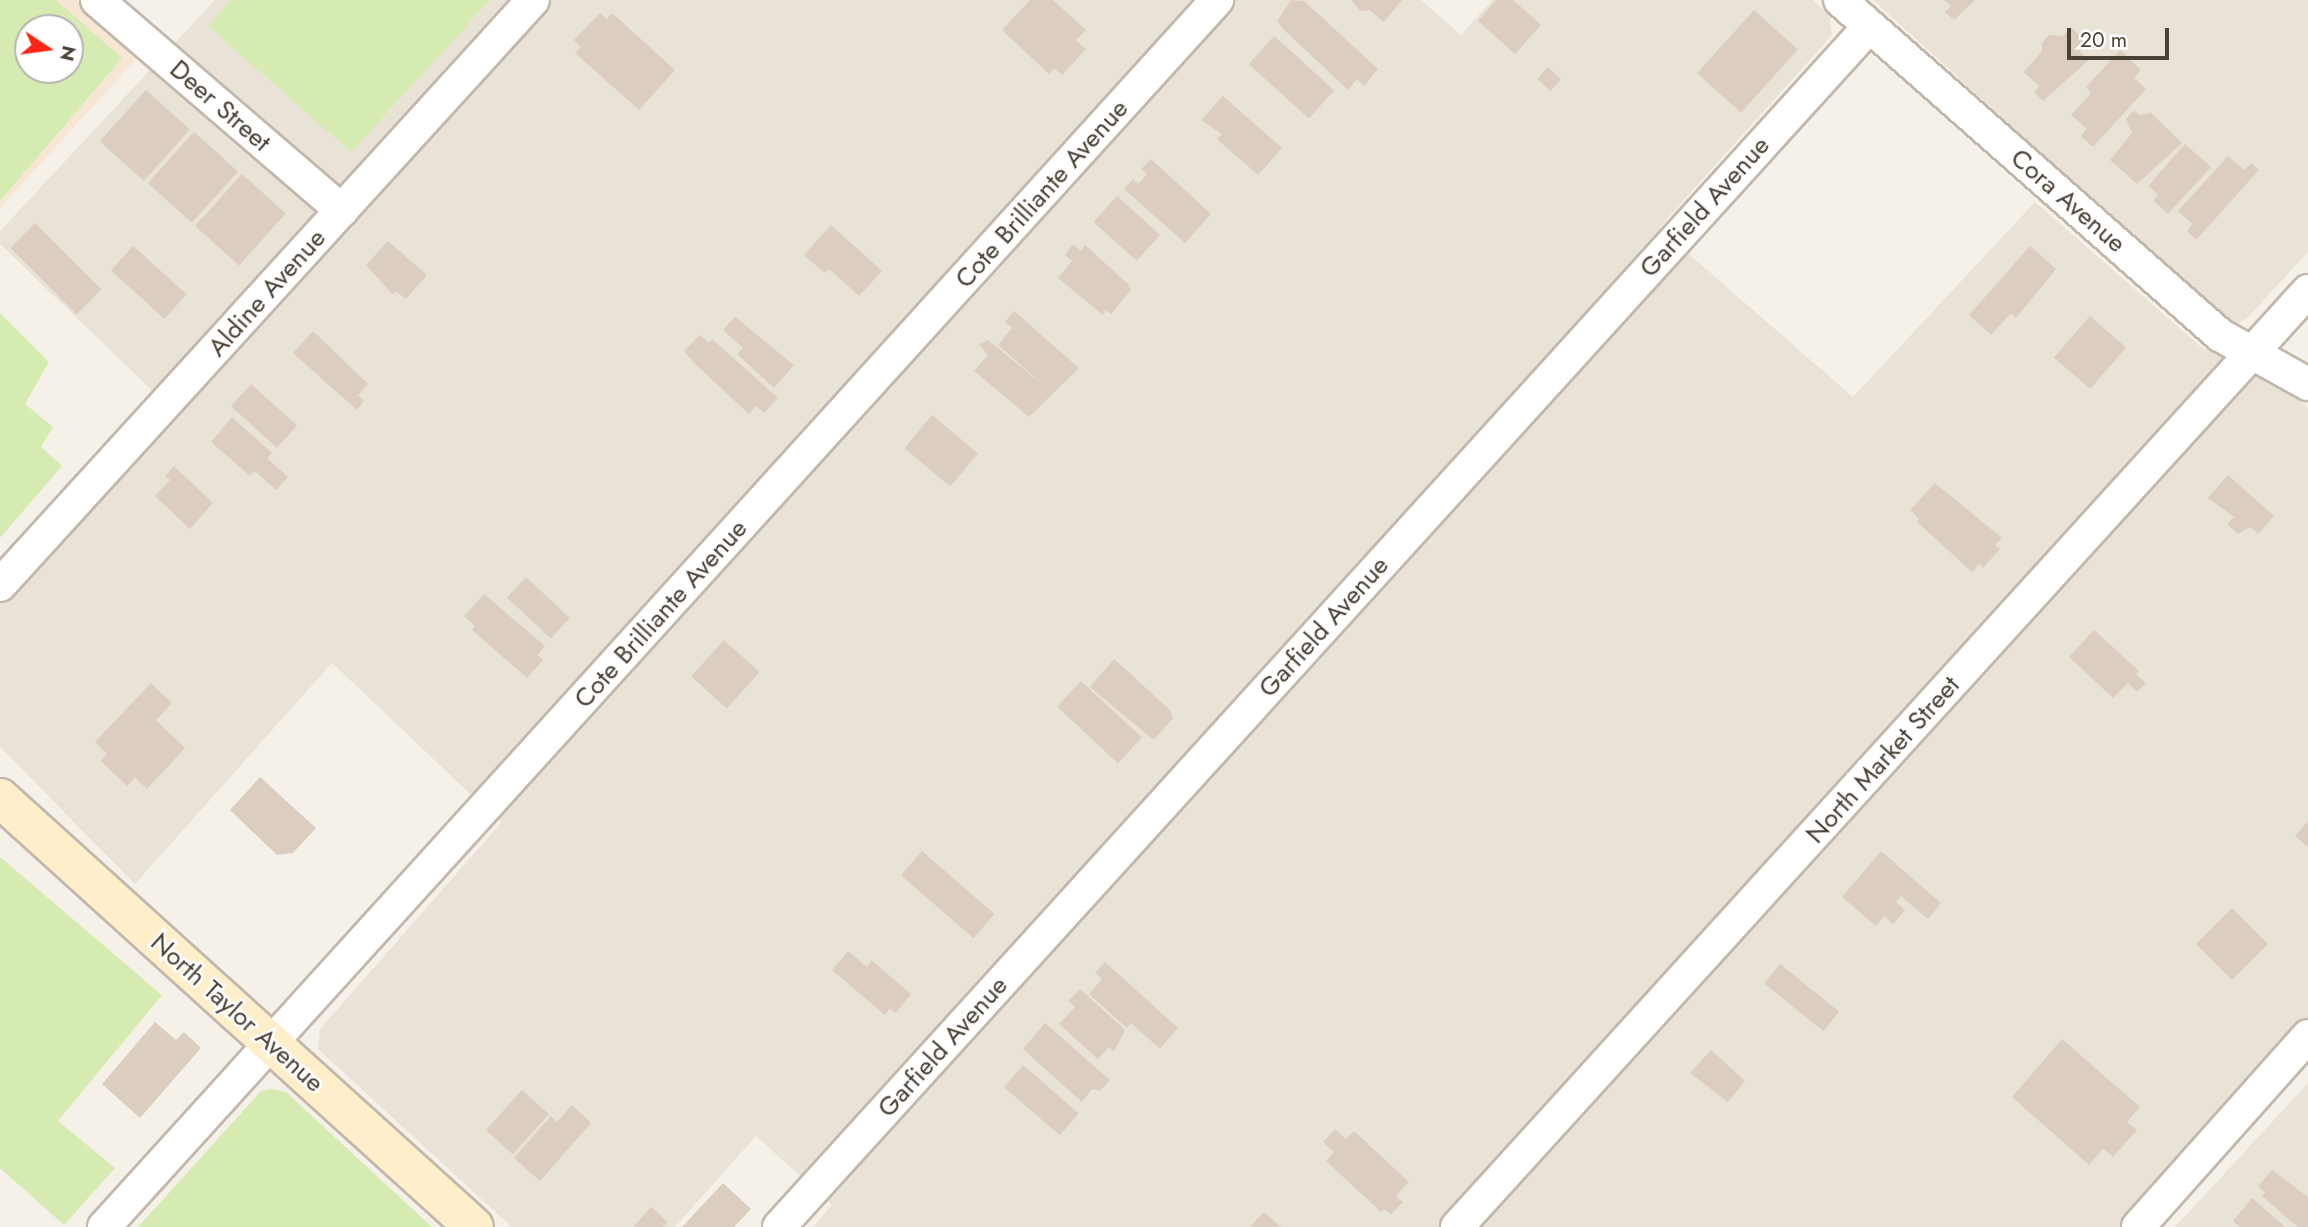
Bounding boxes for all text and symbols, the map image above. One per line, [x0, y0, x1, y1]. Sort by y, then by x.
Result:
north arrow [14, 14, 84, 84]
scale bar [2070, 14, 2172, 58]
text: 20 m [2080, 25, 2127, 55]
text: N [53, 43, 83, 64]
street label: Deer Street [163, 54, 277, 158]
street label: Cote Brilliante Avenue [949, 93, 1135, 295]
street label: Garfield Avenue [1634, 130, 1776, 284]
street label: Cora Avenue [2004, 143, 2132, 259]
street label: Aldine Avenue [202, 223, 332, 363]
street label: Cote Brilliante Avenue [568, 513, 754, 715]
street label: Garfield Avenue [1253, 550, 1395, 704]
street label: North Market Street [1800, 670, 1966, 850]
street label: North Taylor Avenue [144, 927, 330, 1099]
street label: Garfield Avenue [872, 970, 1014, 1124]

